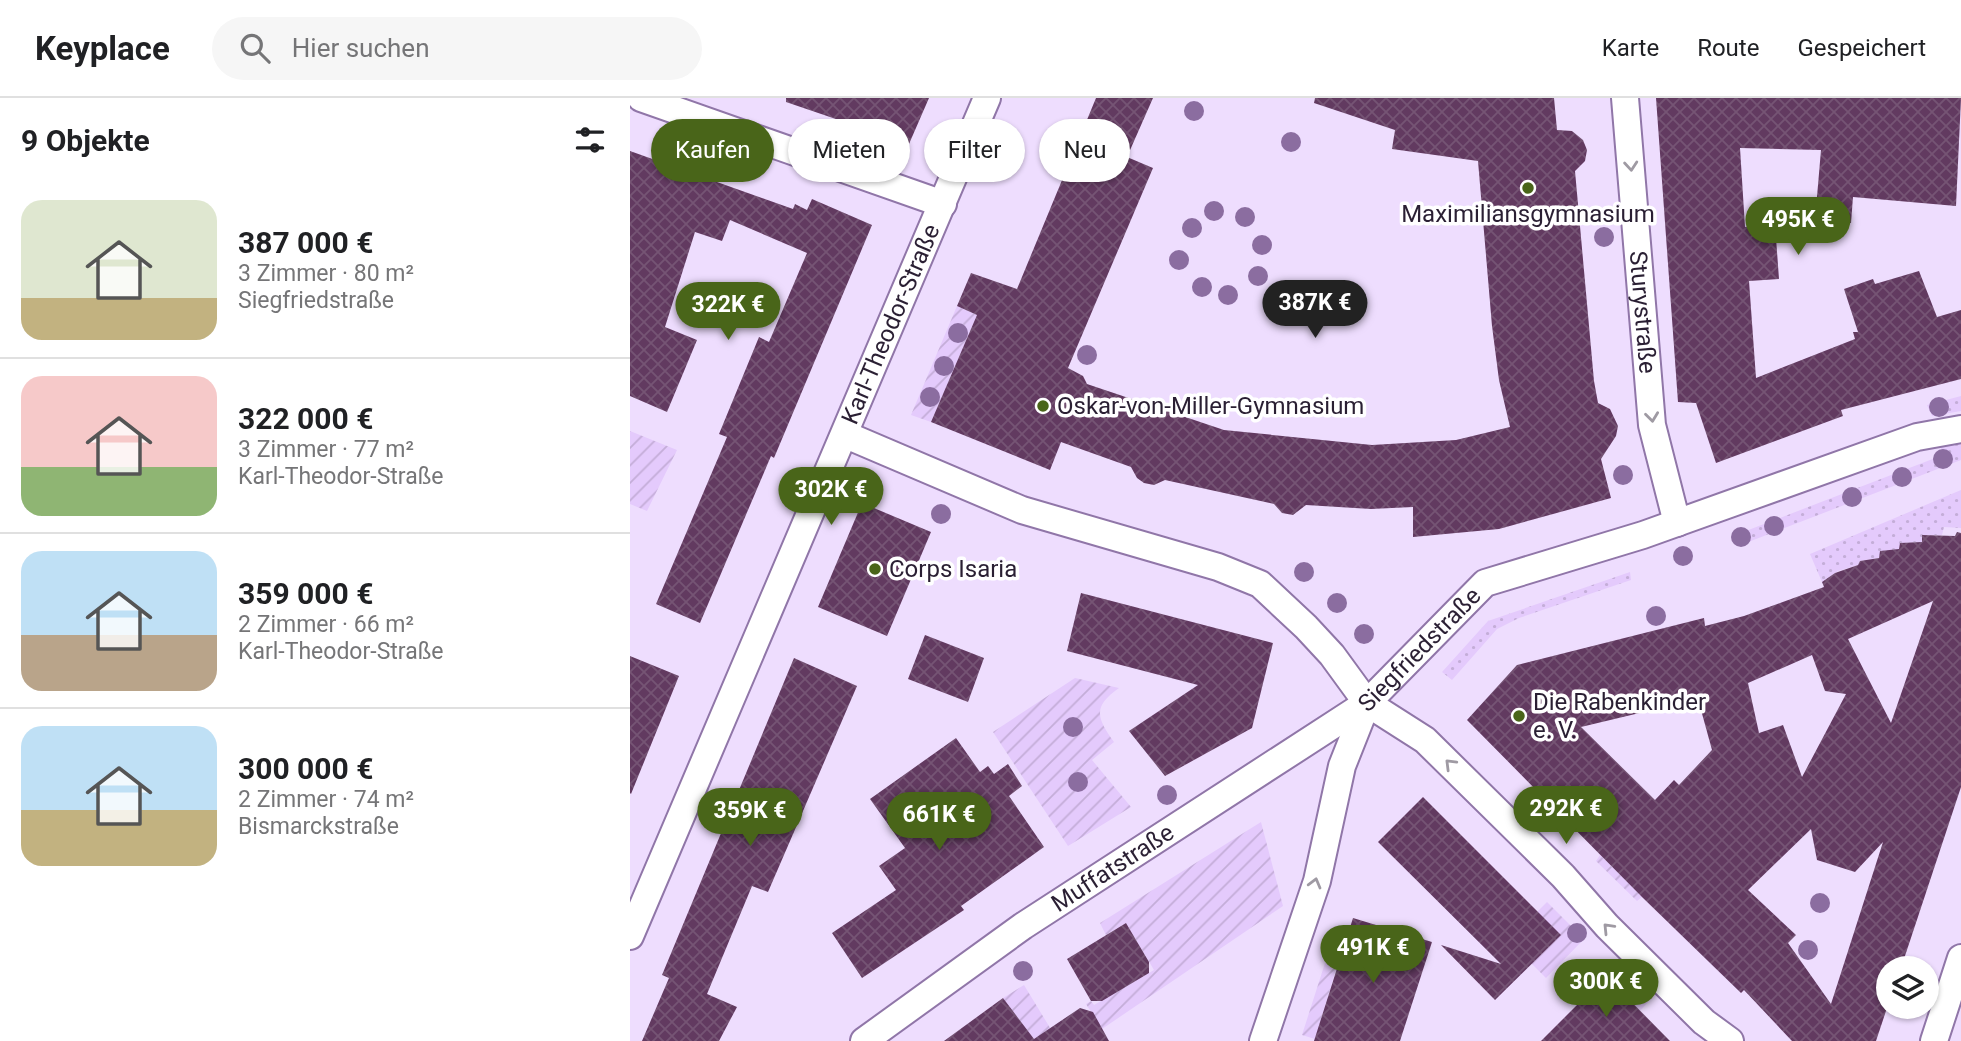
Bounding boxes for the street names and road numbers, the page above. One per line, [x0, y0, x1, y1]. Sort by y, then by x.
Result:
street label: Karl-Theodor-Straße [836, 220, 946, 428]
street label: Sturystraße [1624, 250, 1662, 375]
street label: Siegfriedstraße [1352, 582, 1487, 718]
street label: Muffatstraße [1046, 818, 1179, 918]

